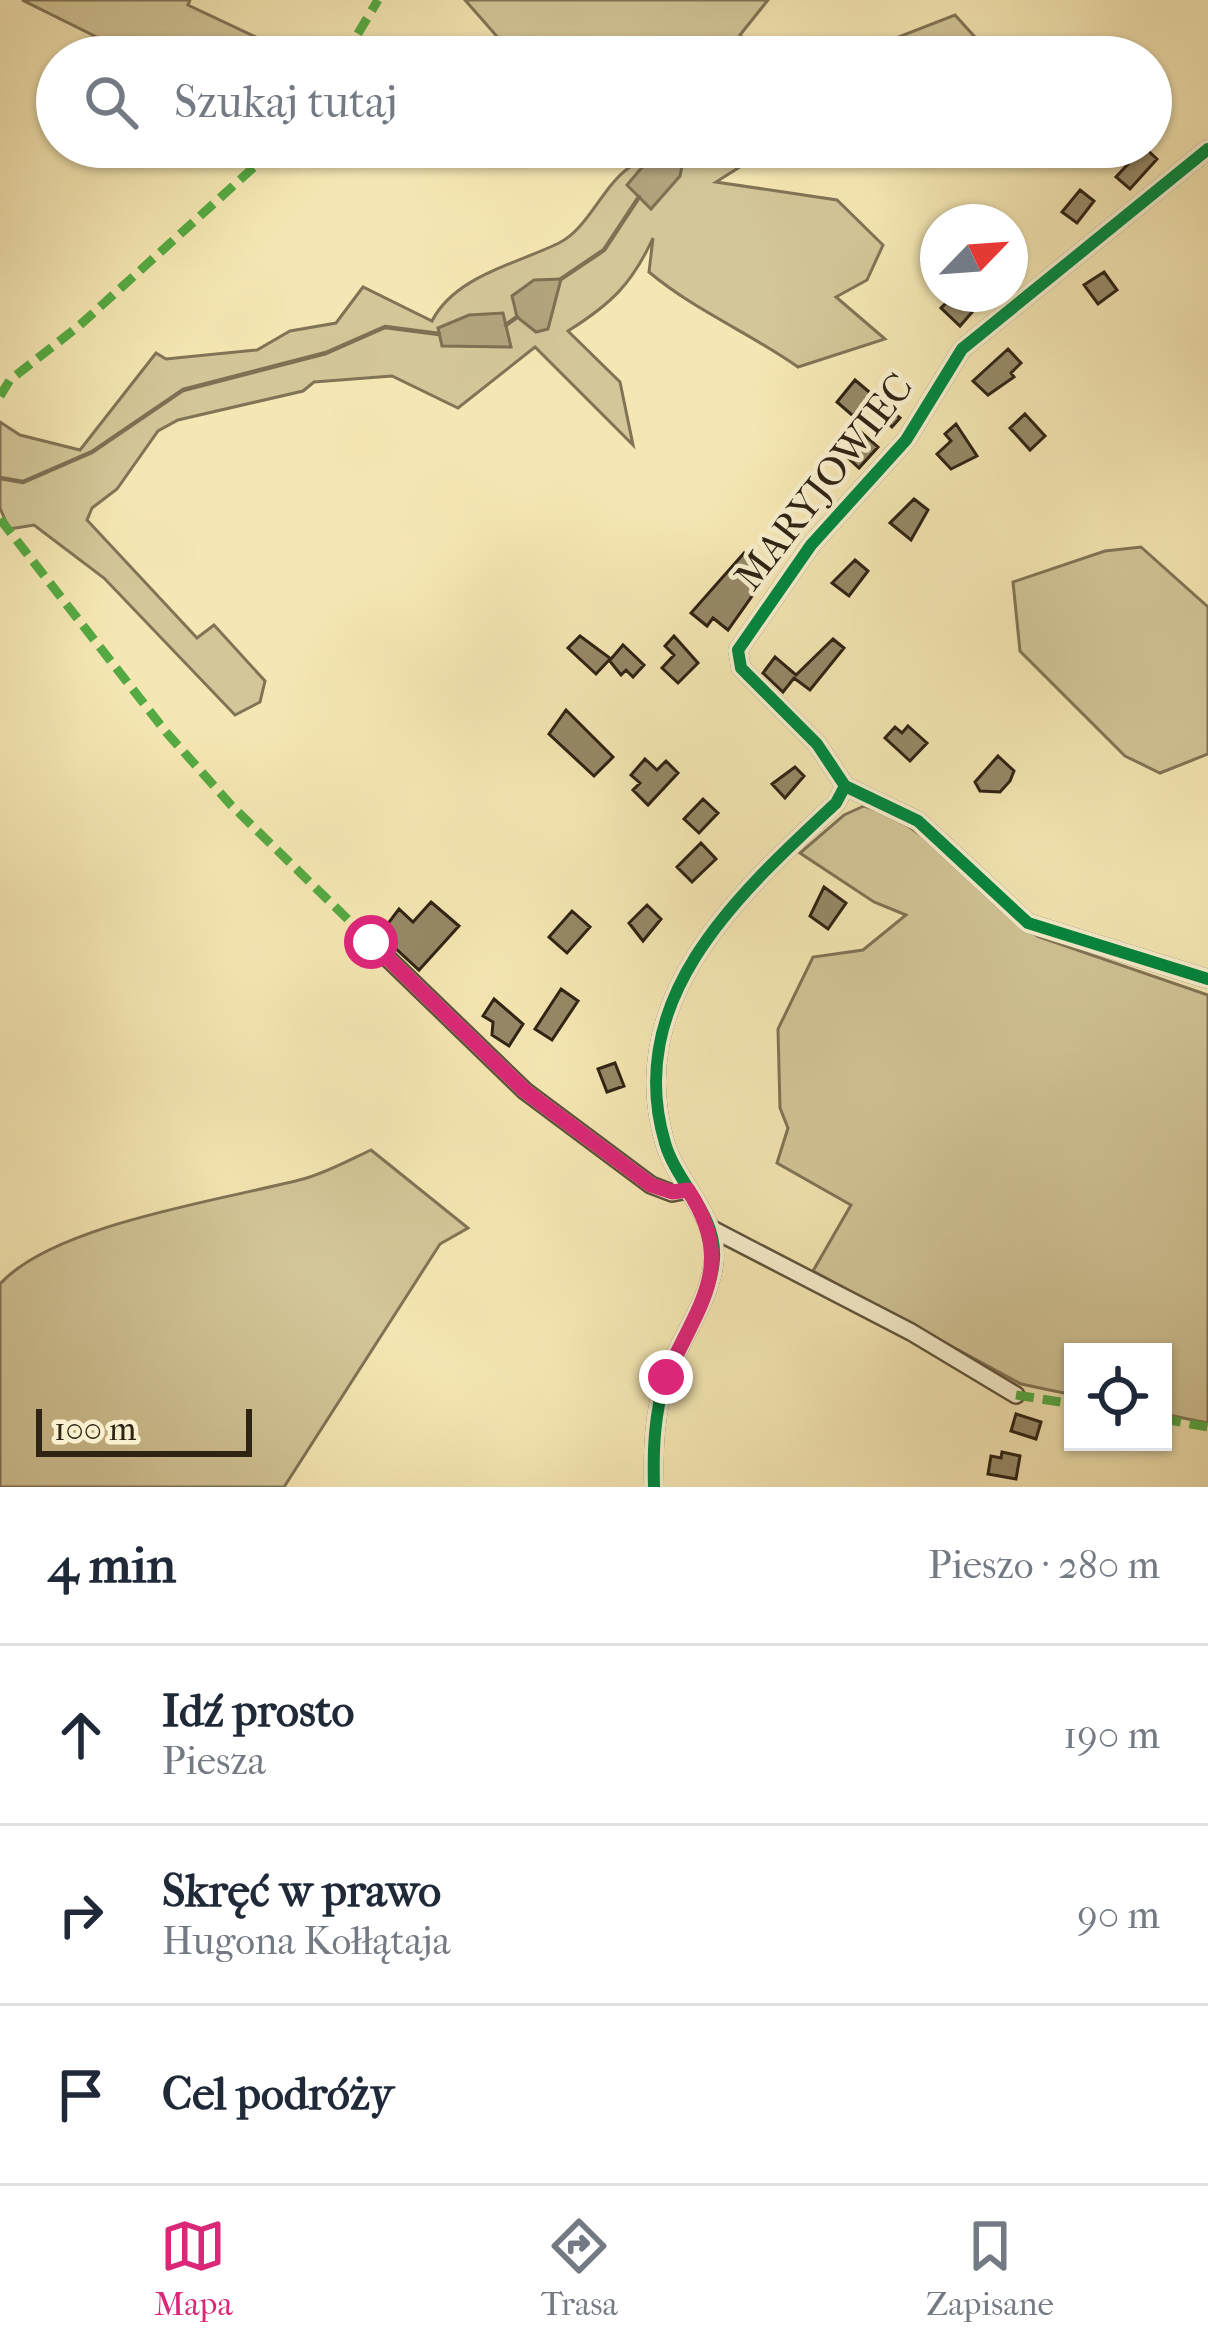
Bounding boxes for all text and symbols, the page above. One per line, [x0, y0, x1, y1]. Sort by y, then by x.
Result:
search box [36, 36, 1172, 168]
icon: search [78, 69, 144, 135]
text: Szukaj tutaj [174, 76, 397, 129]
north arrow [920, 204, 1028, 312]
street label: MARYJOWIEC [725, 364, 923, 599]
route start [344, 915, 398, 969]
map controls [1064, 1343, 1172, 1451]
button: locate [1064, 1343, 1172, 1451]
route end [639, 1350, 693, 1404]
scale bar [36, 1403, 252, 1456]
text: 100 m [54, 1410, 137, 1449]
text: 4 min [48, 1535, 176, 1595]
text: Pieszo · 280 m [928, 1542, 1160, 1588]
text: Idź prosto [162, 1685, 354, 1738]
icon: ahead [48, 1702, 114, 1768]
text: 190 m [1063, 1712, 1160, 1758]
text: Piesza [162, 1738, 266, 1784]
text: Skręć w prawo [162, 1865, 441, 1918]
icon: right [48, 1882, 114, 1948]
text: 90 m [1077, 1892, 1160, 1938]
text: Hugona Kołłątaja [162, 1918, 451, 1964]
icon: arrive [48, 2062, 114, 2128]
text: Cel podróży [162, 2068, 394, 2121]
tab: Mapa [154, 2213, 233, 2324]
tab: Trasa [541, 2213, 618, 2324]
tab: Zapisane [926, 2213, 1054, 2324]

